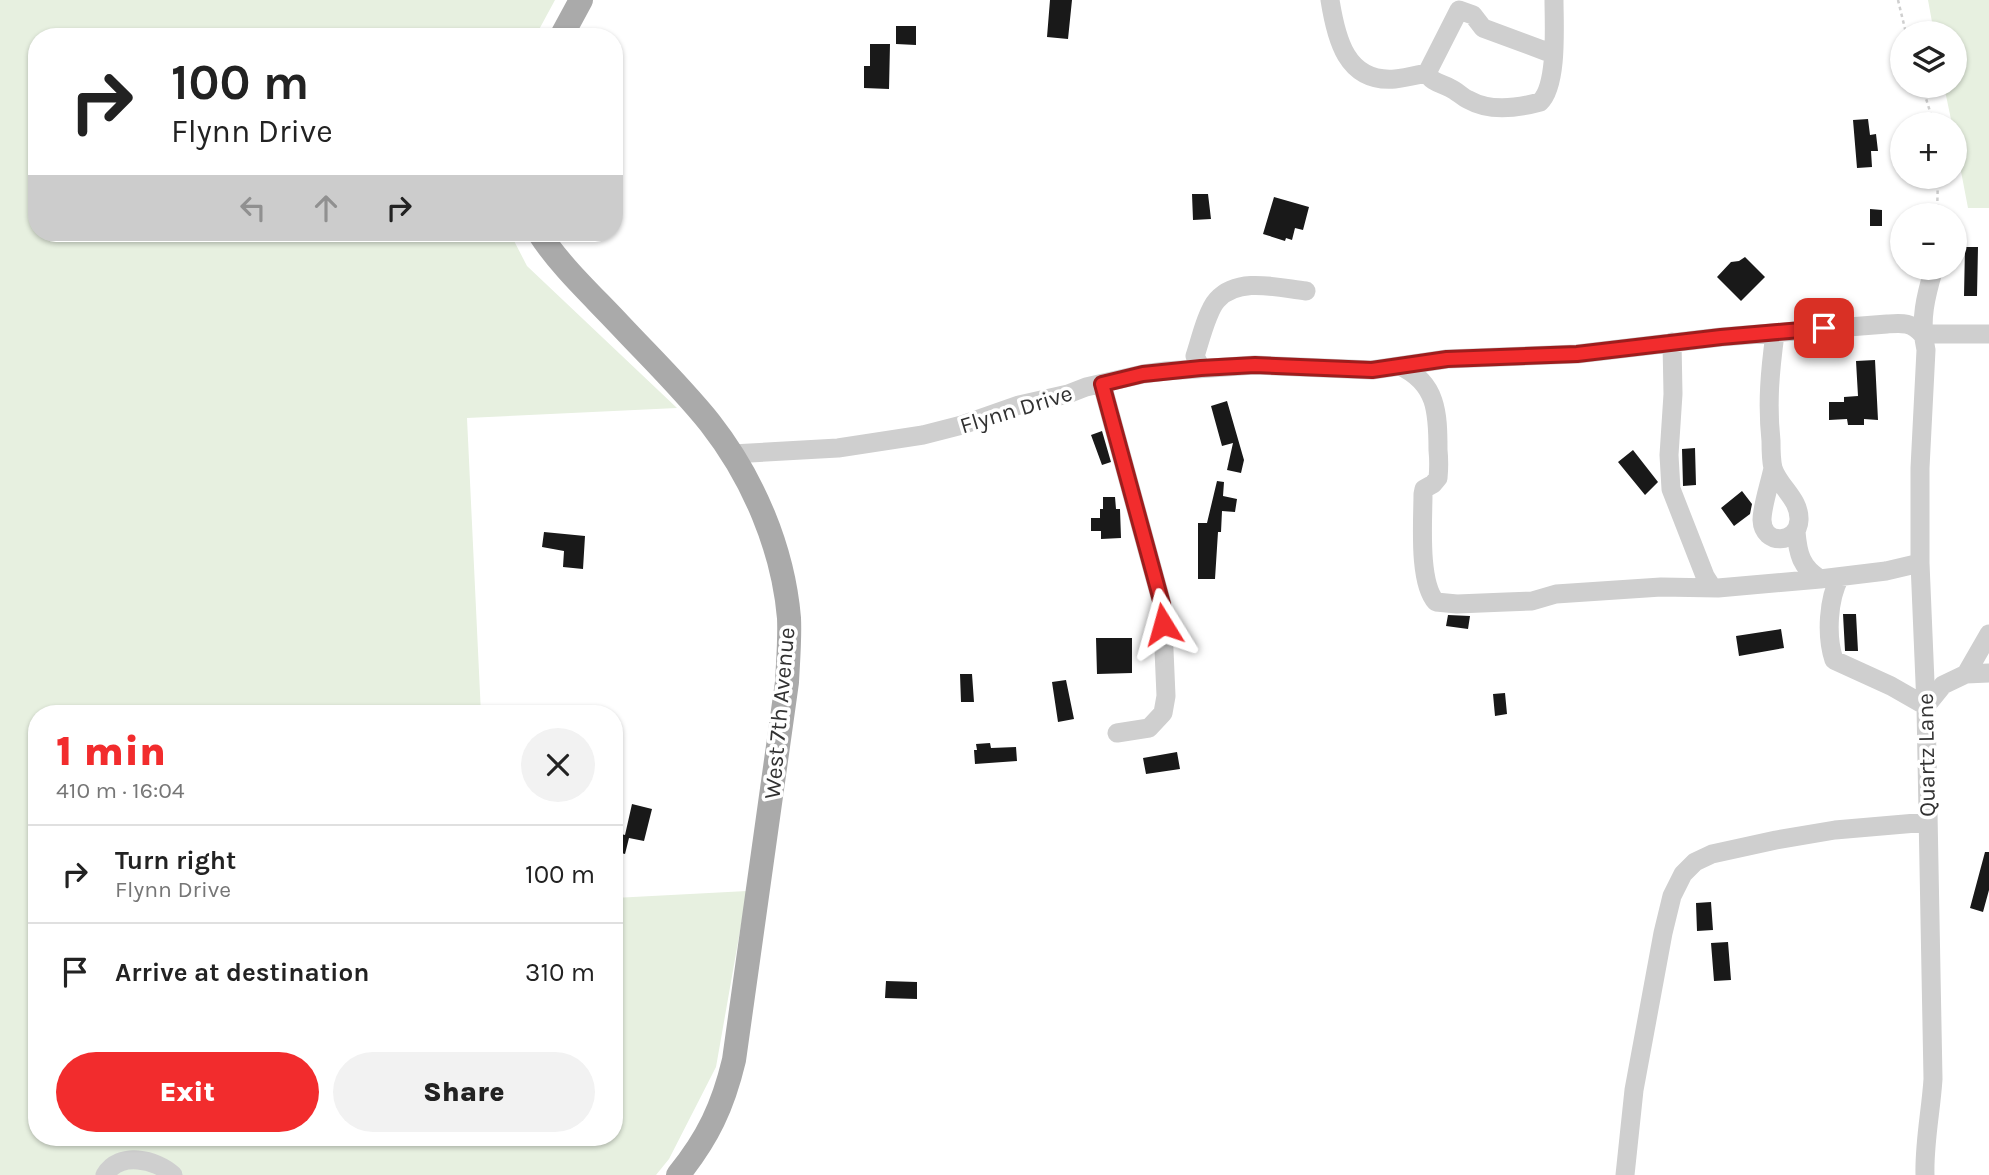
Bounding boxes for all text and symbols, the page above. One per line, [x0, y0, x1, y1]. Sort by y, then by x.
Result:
map controls [1890, 21, 1967, 280]
button: layers [1890, 21, 1967, 98]
text: 100 m [171, 54, 309, 111]
icon: right [56, 56, 147, 147]
button: + [1890, 112, 1967, 189]
text: Flynn Drive [171, 113, 333, 150]
icon: left [234, 189, 272, 227]
icon: ahead [307, 189, 345, 227]
icon: right [380, 189, 418, 227]
button: − [1890, 203, 1967, 280]
pin [1794, 298, 1854, 358]
icon: arrive [1805, 309, 1843, 347]
street label: Flynn Drive [957, 380, 1076, 439]
position arrow [1126, 587, 1200, 661]
street label: West 7th Avenue [759, 626, 800, 800]
street label: Quartz Lane [1912, 693, 1941, 817]
text: 1 min [56, 726, 166, 776]
button: close [521, 728, 595, 802]
text: 410 m · 16:04 [56, 777, 185, 804]
text: Turn right [115, 845, 236, 876]
icon: right [56, 855, 94, 893]
text: 100 m [525, 859, 595, 890]
text: Flynn Drive [115, 876, 231, 903]
icon: arrive [56, 953, 94, 991]
text: Arrive at destination [115, 957, 369, 988]
text: 310 m [525, 957, 595, 988]
button: Exit [56, 1052, 319, 1132]
button: Share [333, 1052, 595, 1132]

